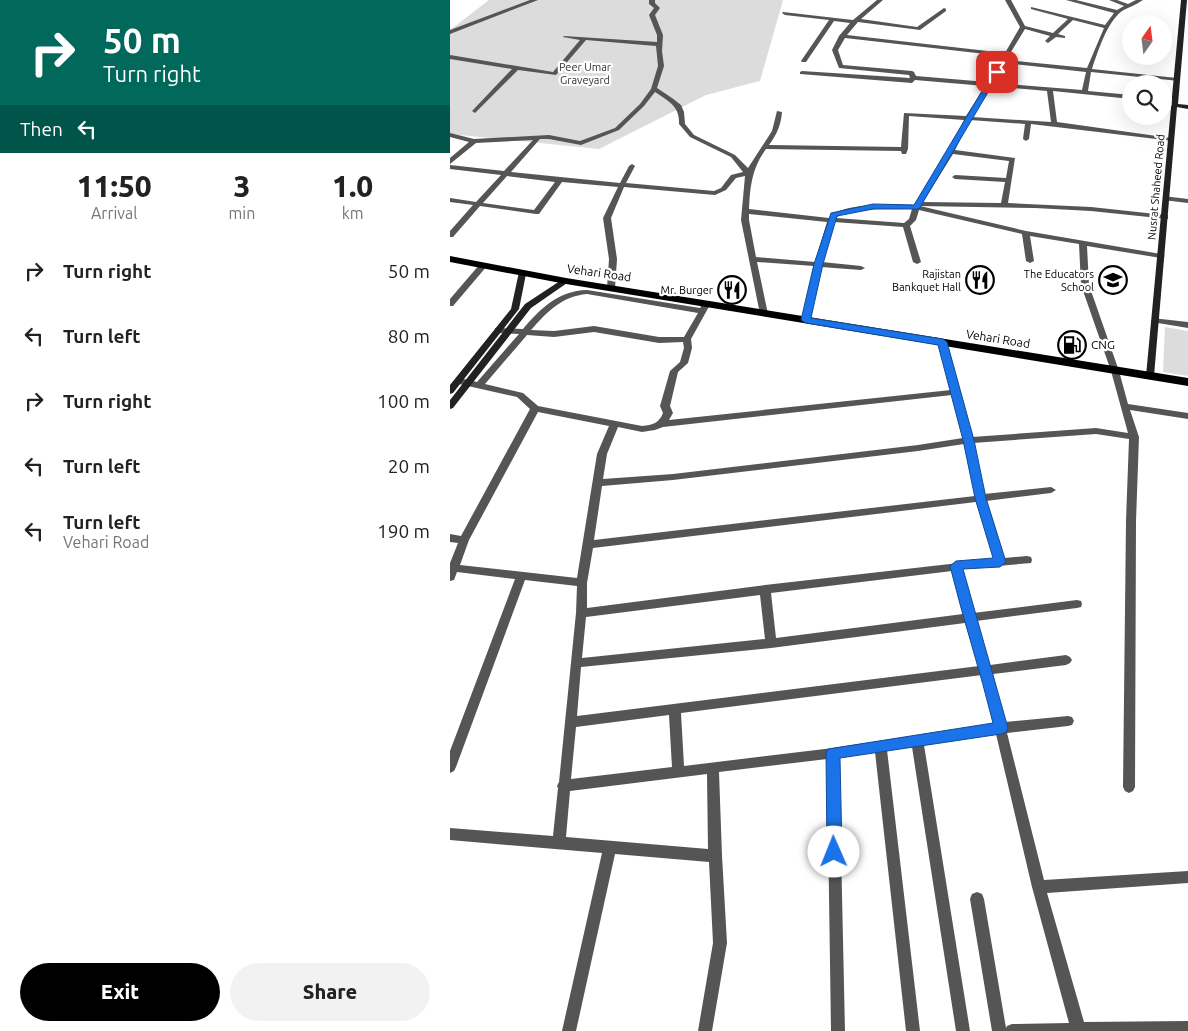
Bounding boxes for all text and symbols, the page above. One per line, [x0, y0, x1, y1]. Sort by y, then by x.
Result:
north arrow [1122, 15, 1172, 65]
map controls [1122, 15, 1172, 125]
icon: right [20, 20, 85, 85]
text: 50 m [103, 20, 181, 60]
pin [976, 51, 1018, 93]
icon: arrive [983, 58, 1011, 86]
text: Turn right [103, 61, 201, 86]
park label: Peer Umar Graveyard [559, 61, 612, 86]
button: search [1122, 75, 1172, 125]
icon: left [73, 115, 101, 143]
text: Then [20, 118, 63, 140]
street label: Nusrat Shaheed Road [1145, 134, 1167, 240]
text: 11:50 [77, 169, 152, 203]
text: 3 [233, 169, 250, 203]
text: 1.0 [332, 169, 373, 203]
text: Arrival [91, 204, 138, 222]
text: min [228, 204, 255, 222]
text: km [342, 204, 364, 222]
icon: right [20, 257, 48, 285]
text: Turn right [63, 260, 151, 282]
text: 50 m [388, 260, 430, 282]
street label: Vehari Road [566, 262, 632, 283]
restaurant icon: Rajistan Bankquet Hall [965, 265, 995, 295]
school or university icon: The Educators School [1098, 265, 1128, 295]
place label: Rajistan Bankquet Hall [892, 268, 961, 293]
place label: The Educators School [1024, 268, 1094, 293]
restaurant icon: Mr. Burger [717, 275, 747, 305]
place label: Mr. Burger [661, 284, 714, 296]
icon: left [20, 322, 48, 350]
text: Turn left [63, 325, 141, 347]
text: 80 m [388, 325, 430, 347]
street label: Vehari Road [965, 327, 1031, 350]
fuel station icon: CNG [1057, 330, 1087, 360]
place label: CNG [1091, 338, 1115, 351]
icon: right [20, 387, 48, 415]
text: Turn right [63, 390, 151, 412]
text: 100 m [377, 390, 430, 412]
icon: left [20, 452, 48, 480]
text: Turn left [63, 455, 141, 477]
text: 20 m [388, 455, 430, 477]
text: Turn left [63, 511, 141, 533]
icon: left [20, 517, 48, 545]
text: 190 m [377, 520, 430, 542]
text: Vehari Road [63, 533, 149, 551]
position arrow [807, 825, 859, 877]
button: Exit [20, 963, 220, 1021]
button: Share [230, 963, 430, 1021]

